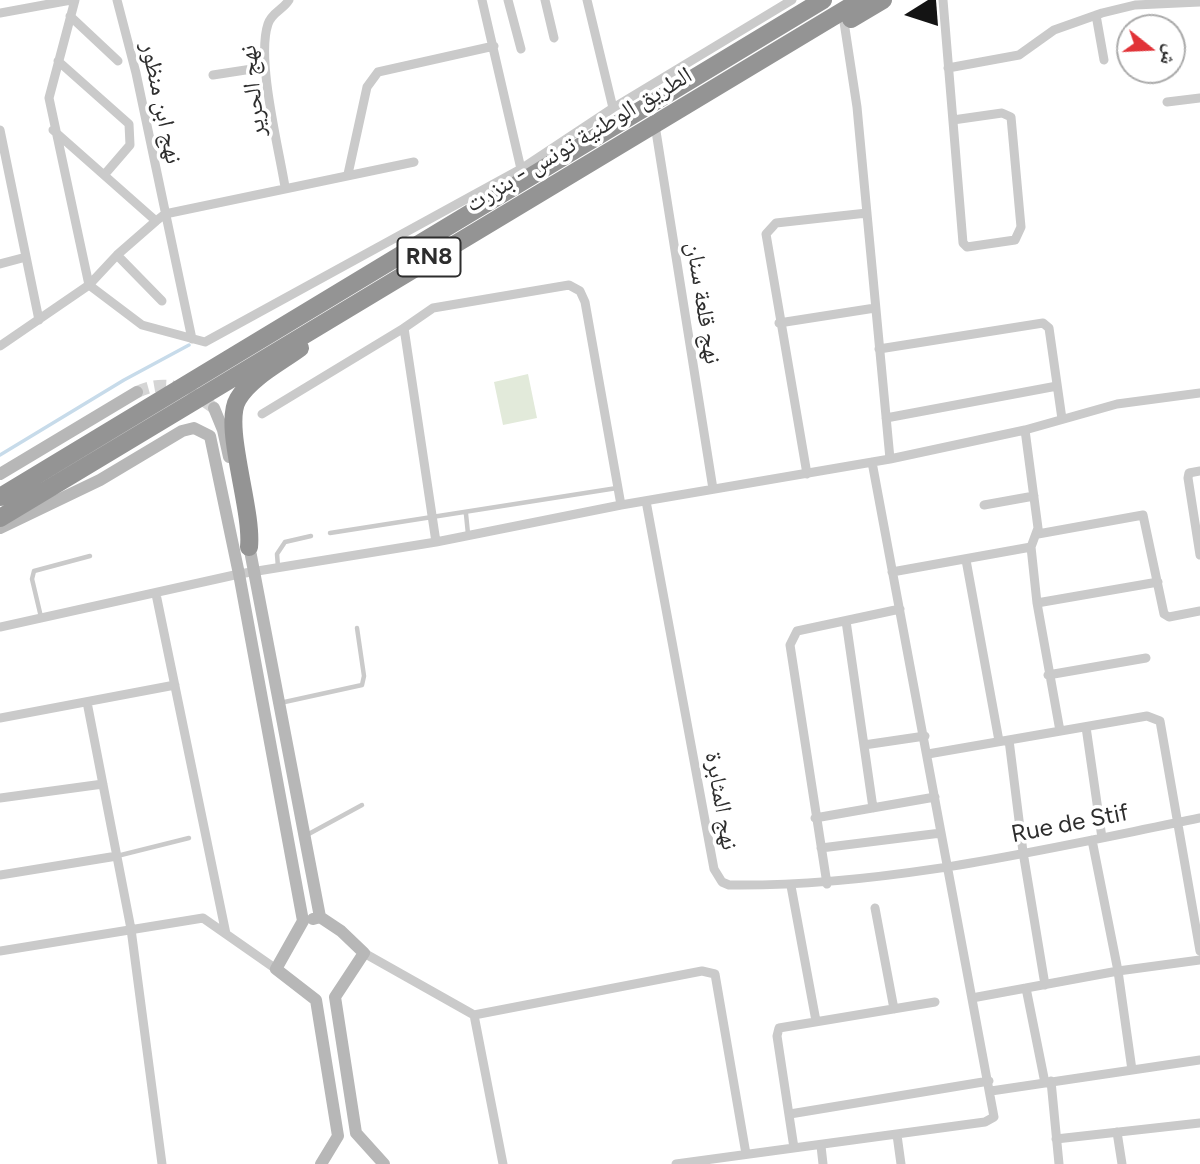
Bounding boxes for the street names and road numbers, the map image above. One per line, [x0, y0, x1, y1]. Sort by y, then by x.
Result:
street label: نهج ابن منظور [134, 40, 188, 166]
street label: نهج الحرير [234, 44, 272, 138]
street label: الطريق الوطنية تونس - بنزرت [461, 61, 697, 219]
road number: RN8 [398, 238, 460, 276]
street label: نهج قلعة سنان [679, 240, 727, 366]
street label: نهج المثابرة [698, 750, 744, 852]
street label: Rue de Stif [1009, 799, 1131, 849]

